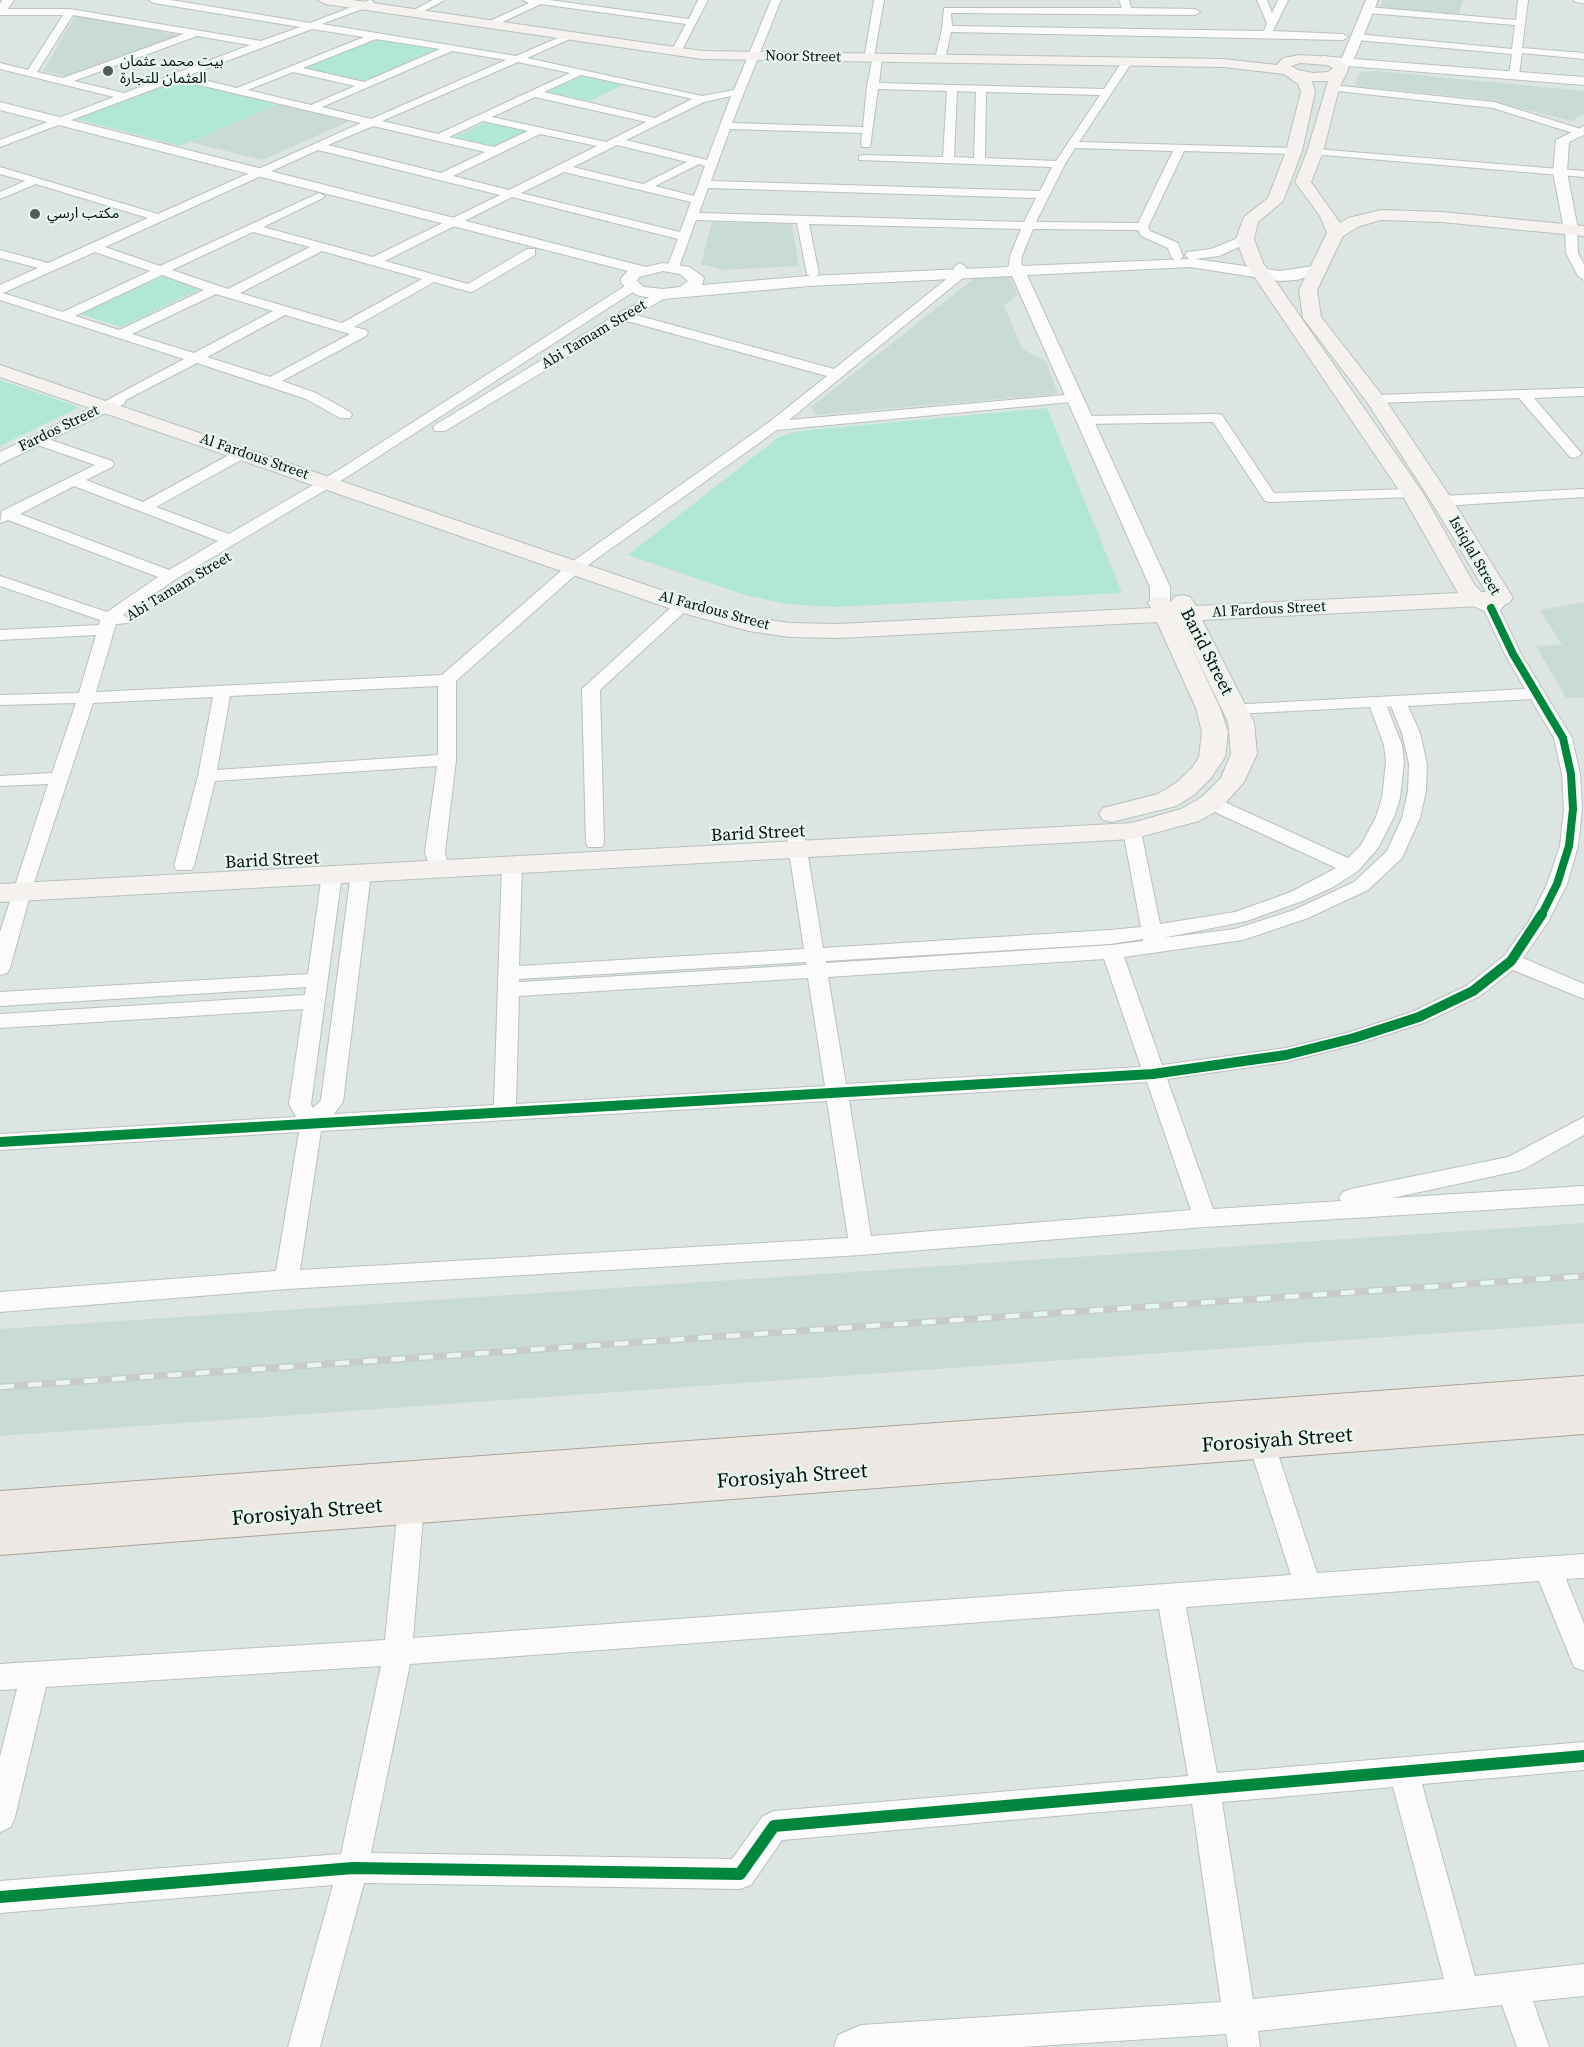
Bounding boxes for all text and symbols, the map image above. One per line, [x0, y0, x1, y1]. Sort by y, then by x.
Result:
street label: Noor Street [765, 47, 841, 67]
place label: بيت محمد عثمان العثمان للتجارة [120, 53, 224, 88]
marker: بيت محمد عثمان العثمان للتجارة [101, 64, 115, 78]
place label: مكتب ارسي [47, 205, 119, 223]
marker: مكتب ارسي [28, 207, 42, 221]
street label: Abi Tamam Street [538, 297, 650, 373]
street label: Fardos Street [16, 402, 102, 456]
street label: Al Fardous Street [197, 430, 311, 484]
street label: Istiqlal Street [1444, 513, 1504, 599]
street label: Abi Tamam Street [123, 549, 235, 625]
street label: Al Fardous Street [657, 588, 771, 634]
street label: Al Fardous Street [1212, 598, 1326, 622]
street label: Barid Street [1175, 605, 1237, 699]
street label: Barid Street [710, 821, 806, 847]
street label: Barid Street [224, 848, 320, 874]
street label: Forosiyah Street [1201, 1423, 1353, 1459]
street label: Forosiyah Street [716, 1459, 868, 1495]
street label: Forosiyah Street [231, 1494, 383, 1532]

